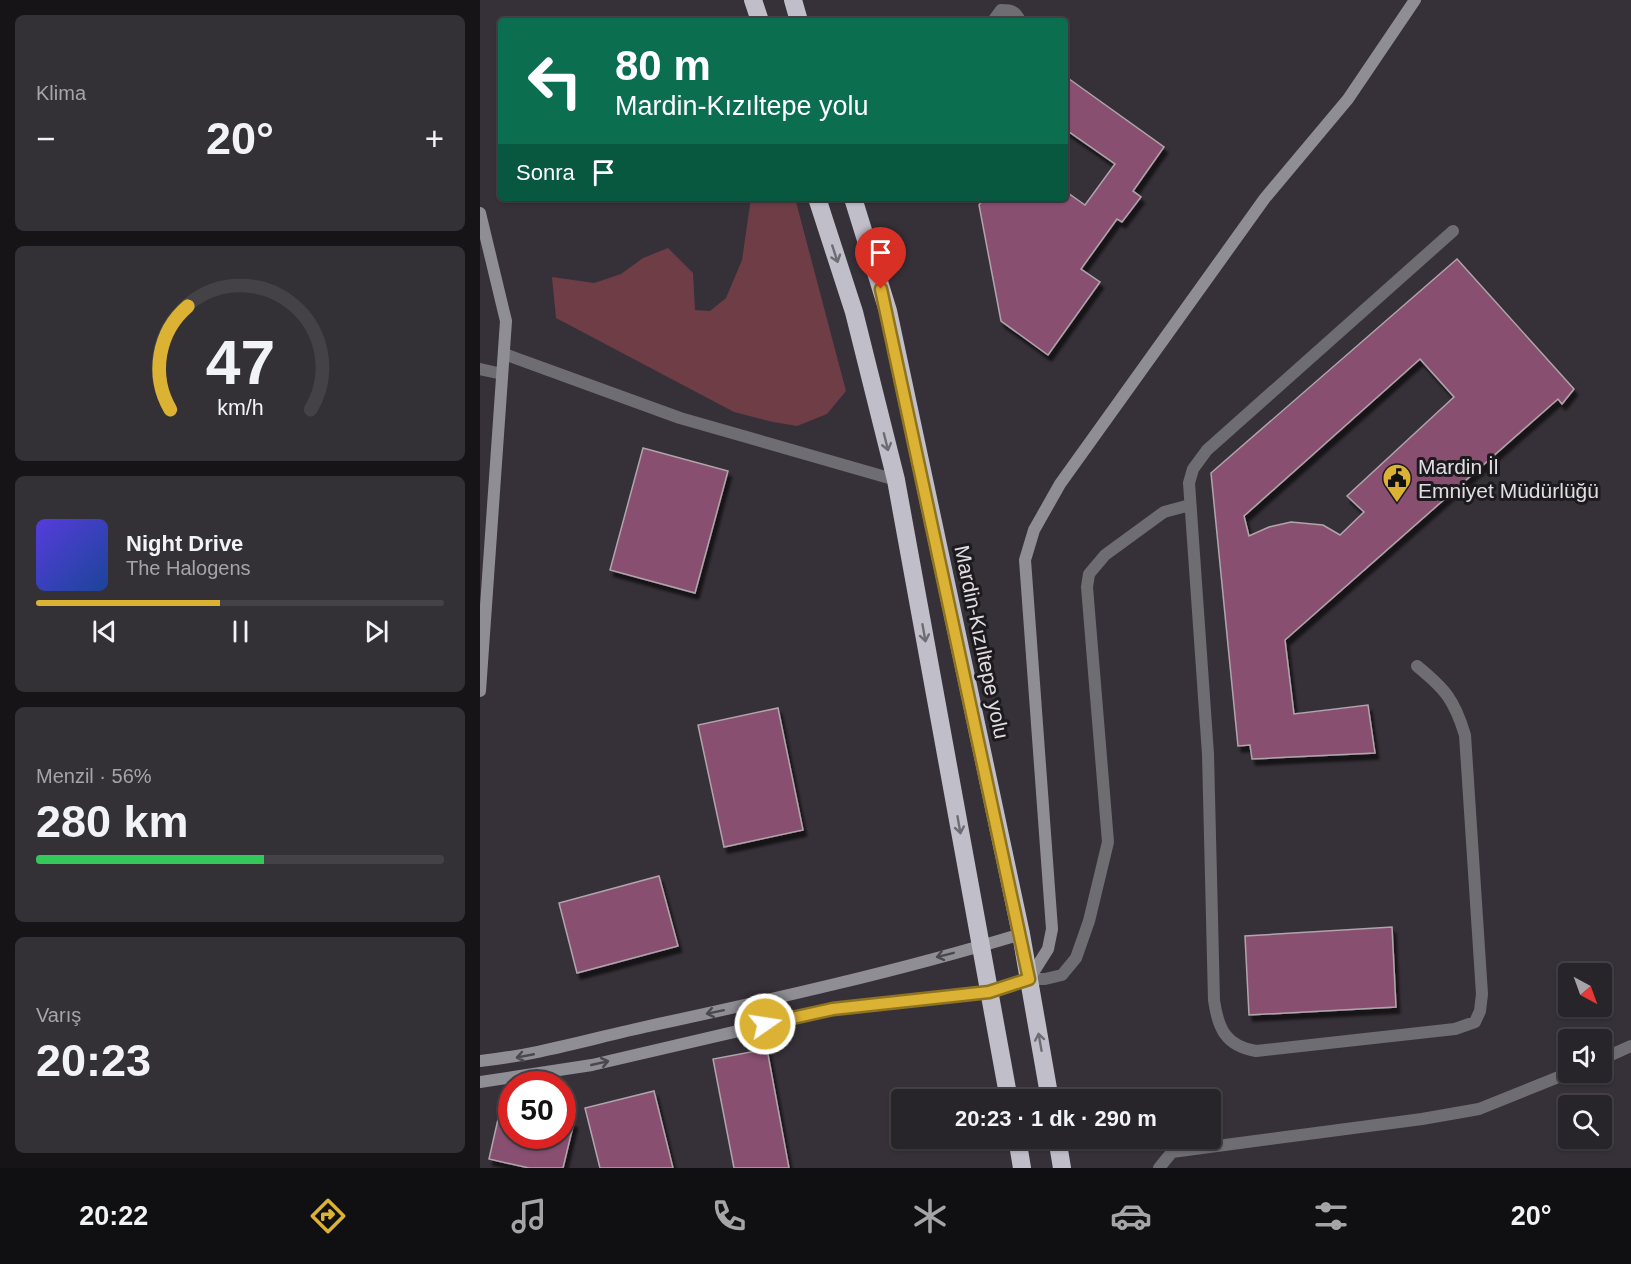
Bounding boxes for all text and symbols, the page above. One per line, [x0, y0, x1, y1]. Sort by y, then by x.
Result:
icon: left [516, 42, 594, 120]
text: 80 m [615, 42, 711, 89]
text: Klima [36, 82, 86, 104]
text: Mardin-Kızıltepe yolu [615, 91, 869, 121]
text: 20° [206, 113, 274, 164]
text: − [36, 120, 55, 157]
text: + [425, 120, 444, 157]
icon: arrive [587, 156, 620, 189]
text: Sonra [516, 160, 575, 185]
pin [855, 227, 906, 289]
icon: arrive [864, 236, 897, 269]
one-way arrow [830, 244, 841, 263]
text: 47 [205, 329, 275, 398]
text: km/h [217, 397, 263, 421]
one-way arrow [881, 432, 893, 451]
place label: Mardin İl Emniyet Müdürlüğü [1418, 455, 1599, 502]
public building icon: Mardin İl Emniyet Müdürlüğü [1381, 462, 1413, 504]
text: Night Drive [126, 531, 243, 556]
street label: Mardin-Kızıltepe yolu [950, 543, 1014, 741]
text: The Halogens [126, 557, 251, 579]
icon: previous [88, 615, 121, 648]
icon: pause [224, 615, 257, 648]
icon: next [360, 615, 393, 648]
one-way arrow [919, 623, 930, 642]
text: Menzil · 56% [36, 765, 152, 787]
text: 280 km [36, 796, 189, 847]
one-way arrow [954, 814, 965, 834]
one-way arrow [935, 950, 954, 962]
north arrow [1558, 963, 1612, 1017]
map controls [1558, 963, 1612, 1149]
position arrow [733, 992, 797, 1056]
text: Varış [36, 1004, 81, 1026]
one-way arrow [705, 1007, 725, 1018]
button: sound [1558, 1029, 1612, 1083]
one-way arrow [1034, 1032, 1045, 1052]
text: 20:23 [36, 1035, 151, 1086]
one-way arrow [515, 1051, 535, 1062]
one-way arrow [590, 1056, 609, 1068]
speed limit sign: 50 [498, 1071, 576, 1149]
button: search [1558, 1095, 1612, 1149]
text: 20:23 · 1 dk · 290 m [955, 1106, 1157, 1131]
icon: directions [307, 1195, 349, 1237]
icon: music [508, 1195, 550, 1237]
icon: phone [708, 1195, 750, 1237]
icon: climate [909, 1195, 951, 1237]
icon: car [1110, 1195, 1152, 1237]
icon: filters [1310, 1195, 1352, 1237]
text: 20:22 [79, 1201, 148, 1231]
text: 20° [1511, 1201, 1552, 1231]

